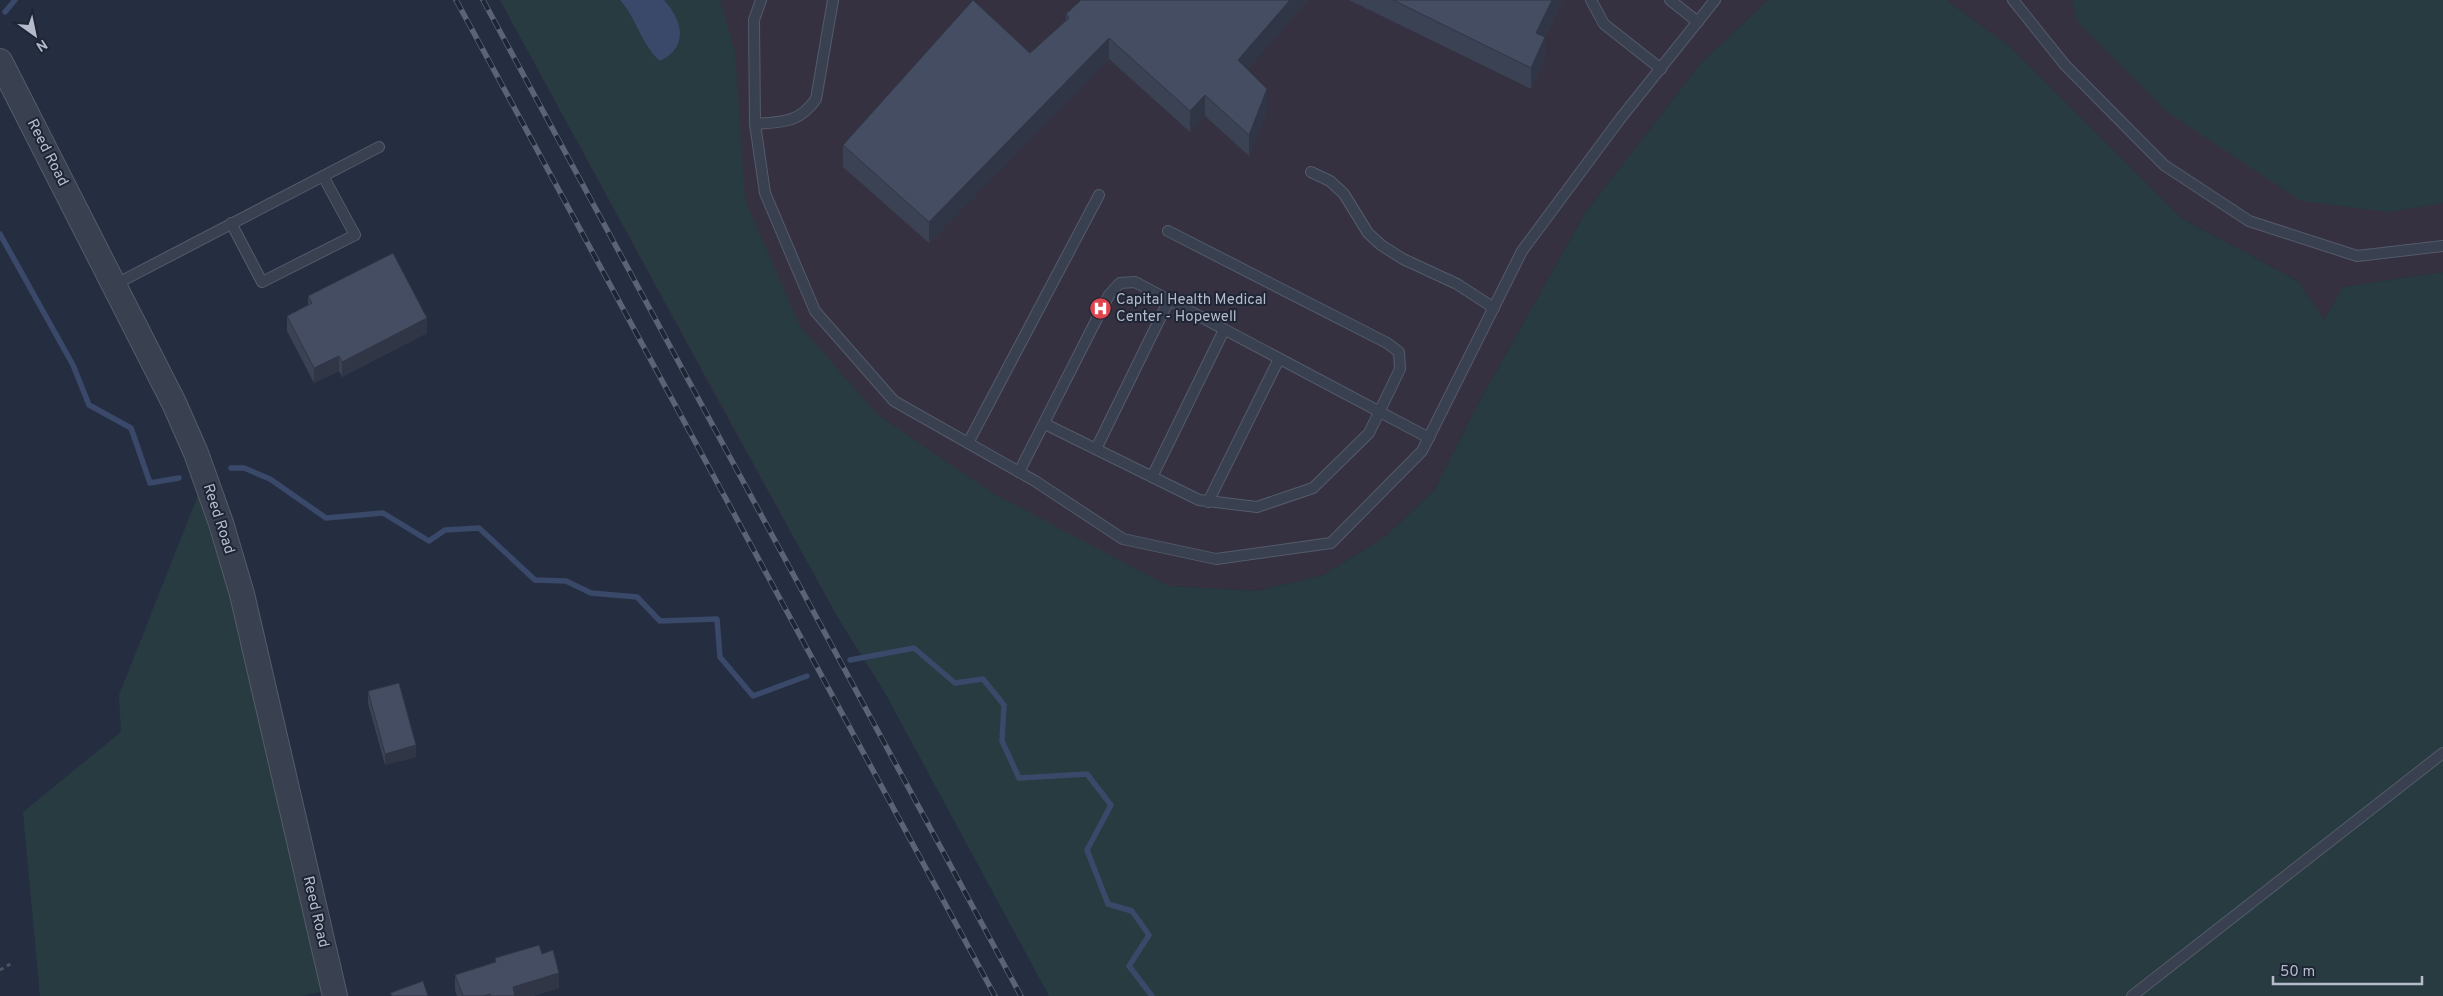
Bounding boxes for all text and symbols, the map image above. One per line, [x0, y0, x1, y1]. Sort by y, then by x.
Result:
north arrow [10, 10, 60, 60]
text: N [32, 35, 50, 55]
street label: Reed Road [22, 116, 72, 190]
place label: Capital Health Medical Center - Hopewell [1116, 291, 1266, 327]
hospital icon: Capital Health Medical Center - Hopewell [1088, 297, 1112, 321]
street label: Reed Road [198, 481, 238, 557]
street label: Reed Road [298, 874, 332, 950]
scale bar [2273, 954, 2422, 986]
text: 50 m [2280, 963, 2315, 982]

